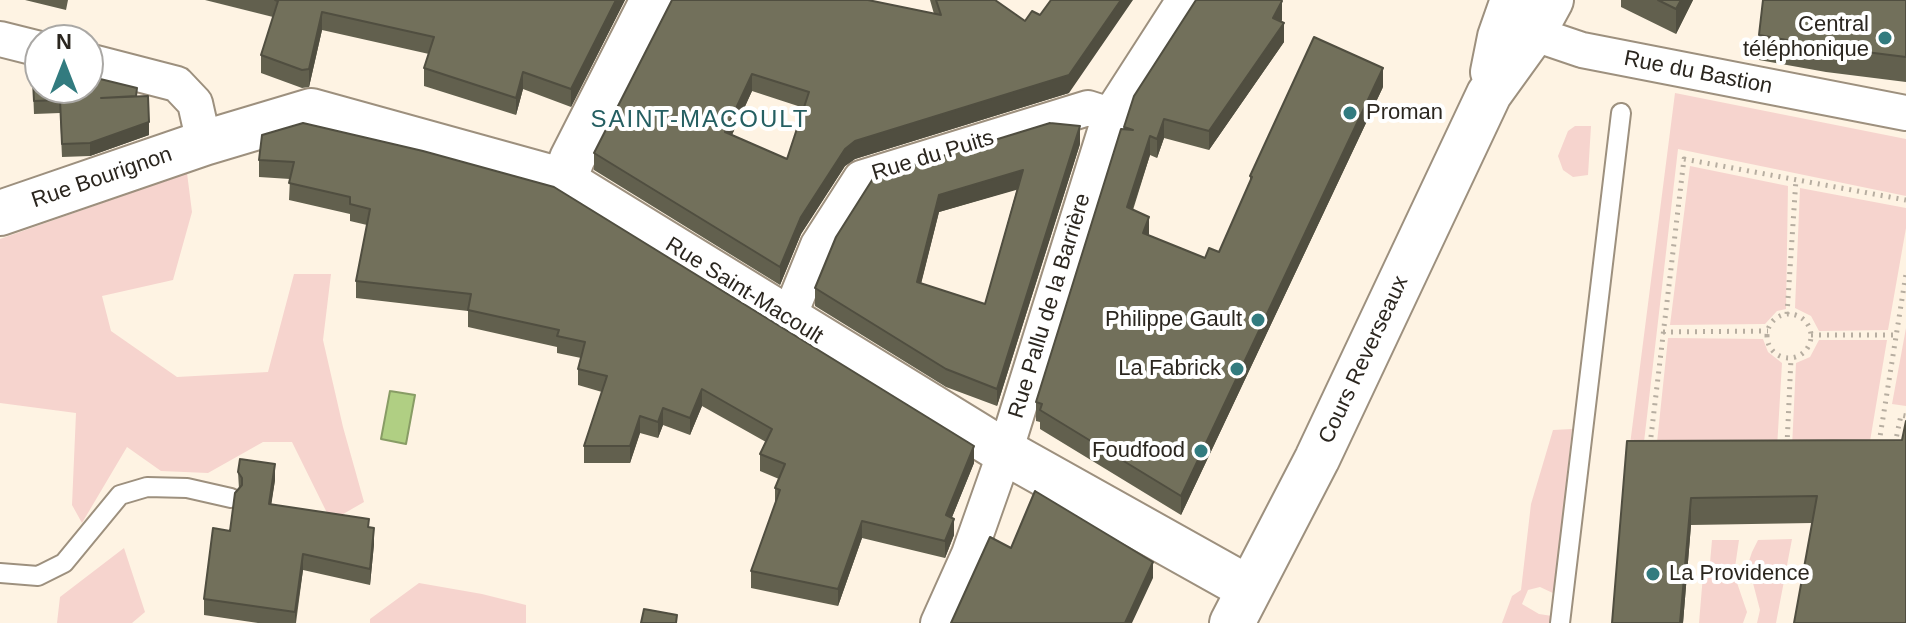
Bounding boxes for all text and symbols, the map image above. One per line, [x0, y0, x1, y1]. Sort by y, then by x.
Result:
place label: Central téléphonique [1743, 12, 1869, 64]
north arrow [24, 24, 104, 104]
text: N [56, 29, 72, 54]
marker: Central téléphonique [1876, 29, 1894, 47]
street label: Rue du Bastion [1622, 46, 1774, 100]
place label: Proman [1366, 100, 1443, 126]
marker: Proman [1341, 104, 1359, 122]
district label: SAINT-MACOULT [591, 106, 809, 134]
street label: Rue du Puits [869, 125, 997, 187]
street label: Rue Bourignon [28, 142, 176, 214]
street label: Rue Pallu de la Barrière [1003, 190, 1097, 422]
street label: Rue Saint-Macoult [660, 232, 828, 350]
street label: Cours Reverseaux [1314, 272, 1414, 448]
place label: Philippe Gault [1105, 307, 1242, 333]
marker: Philippe Gault [1249, 311, 1267, 329]
place label: La Fabrick [1118, 356, 1221, 382]
marker: La Fabrick [1228, 360, 1246, 378]
place label: Foudfood [1092, 438, 1185, 464]
marker: Foudfood [1192, 442, 1210, 460]
place label: La Providence [1669, 561, 1810, 587]
marker: La Providence [1644, 565, 1662, 583]

